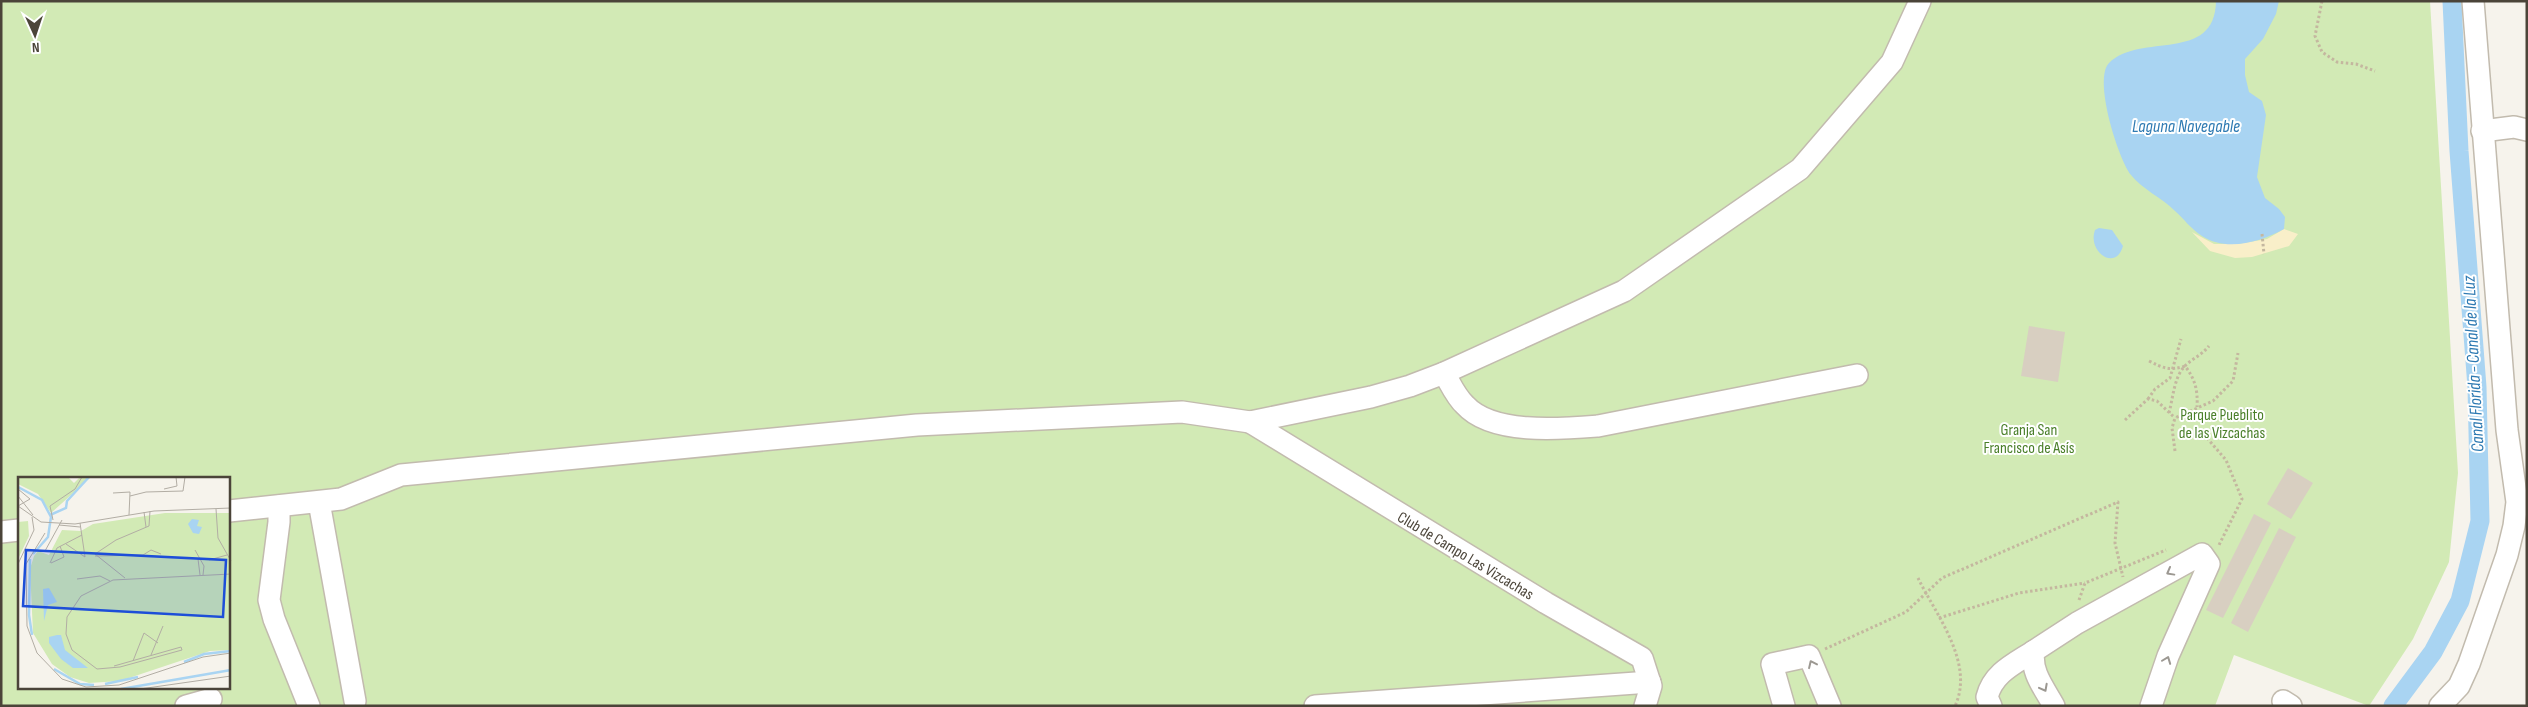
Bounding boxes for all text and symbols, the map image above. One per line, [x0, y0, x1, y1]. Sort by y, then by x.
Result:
north arrow [10, 10, 60, 60]
text: N [31, 39, 40, 56]
water label: Laguna Navegable [2132, 116, 2240, 137]
water label: Canal Florida - Canal de la Luz [2458, 275, 2489, 453]
park label: Parque Pueblito de las Vizcachas [2179, 406, 2265, 443]
park label: Granja San Francisco de Asís [1983, 421, 2075, 458]
inset map [18, 477, 230, 690]
street label: Club de Campo Las Vizcachas [1394, 508, 1537, 605]
one-way arrow [2166, 566, 2175, 576]
one-way arrow [2161, 656, 2171, 665]
one-way arrow [1808, 660, 1818, 669]
one-way arrow [2038, 683, 2048, 692]

